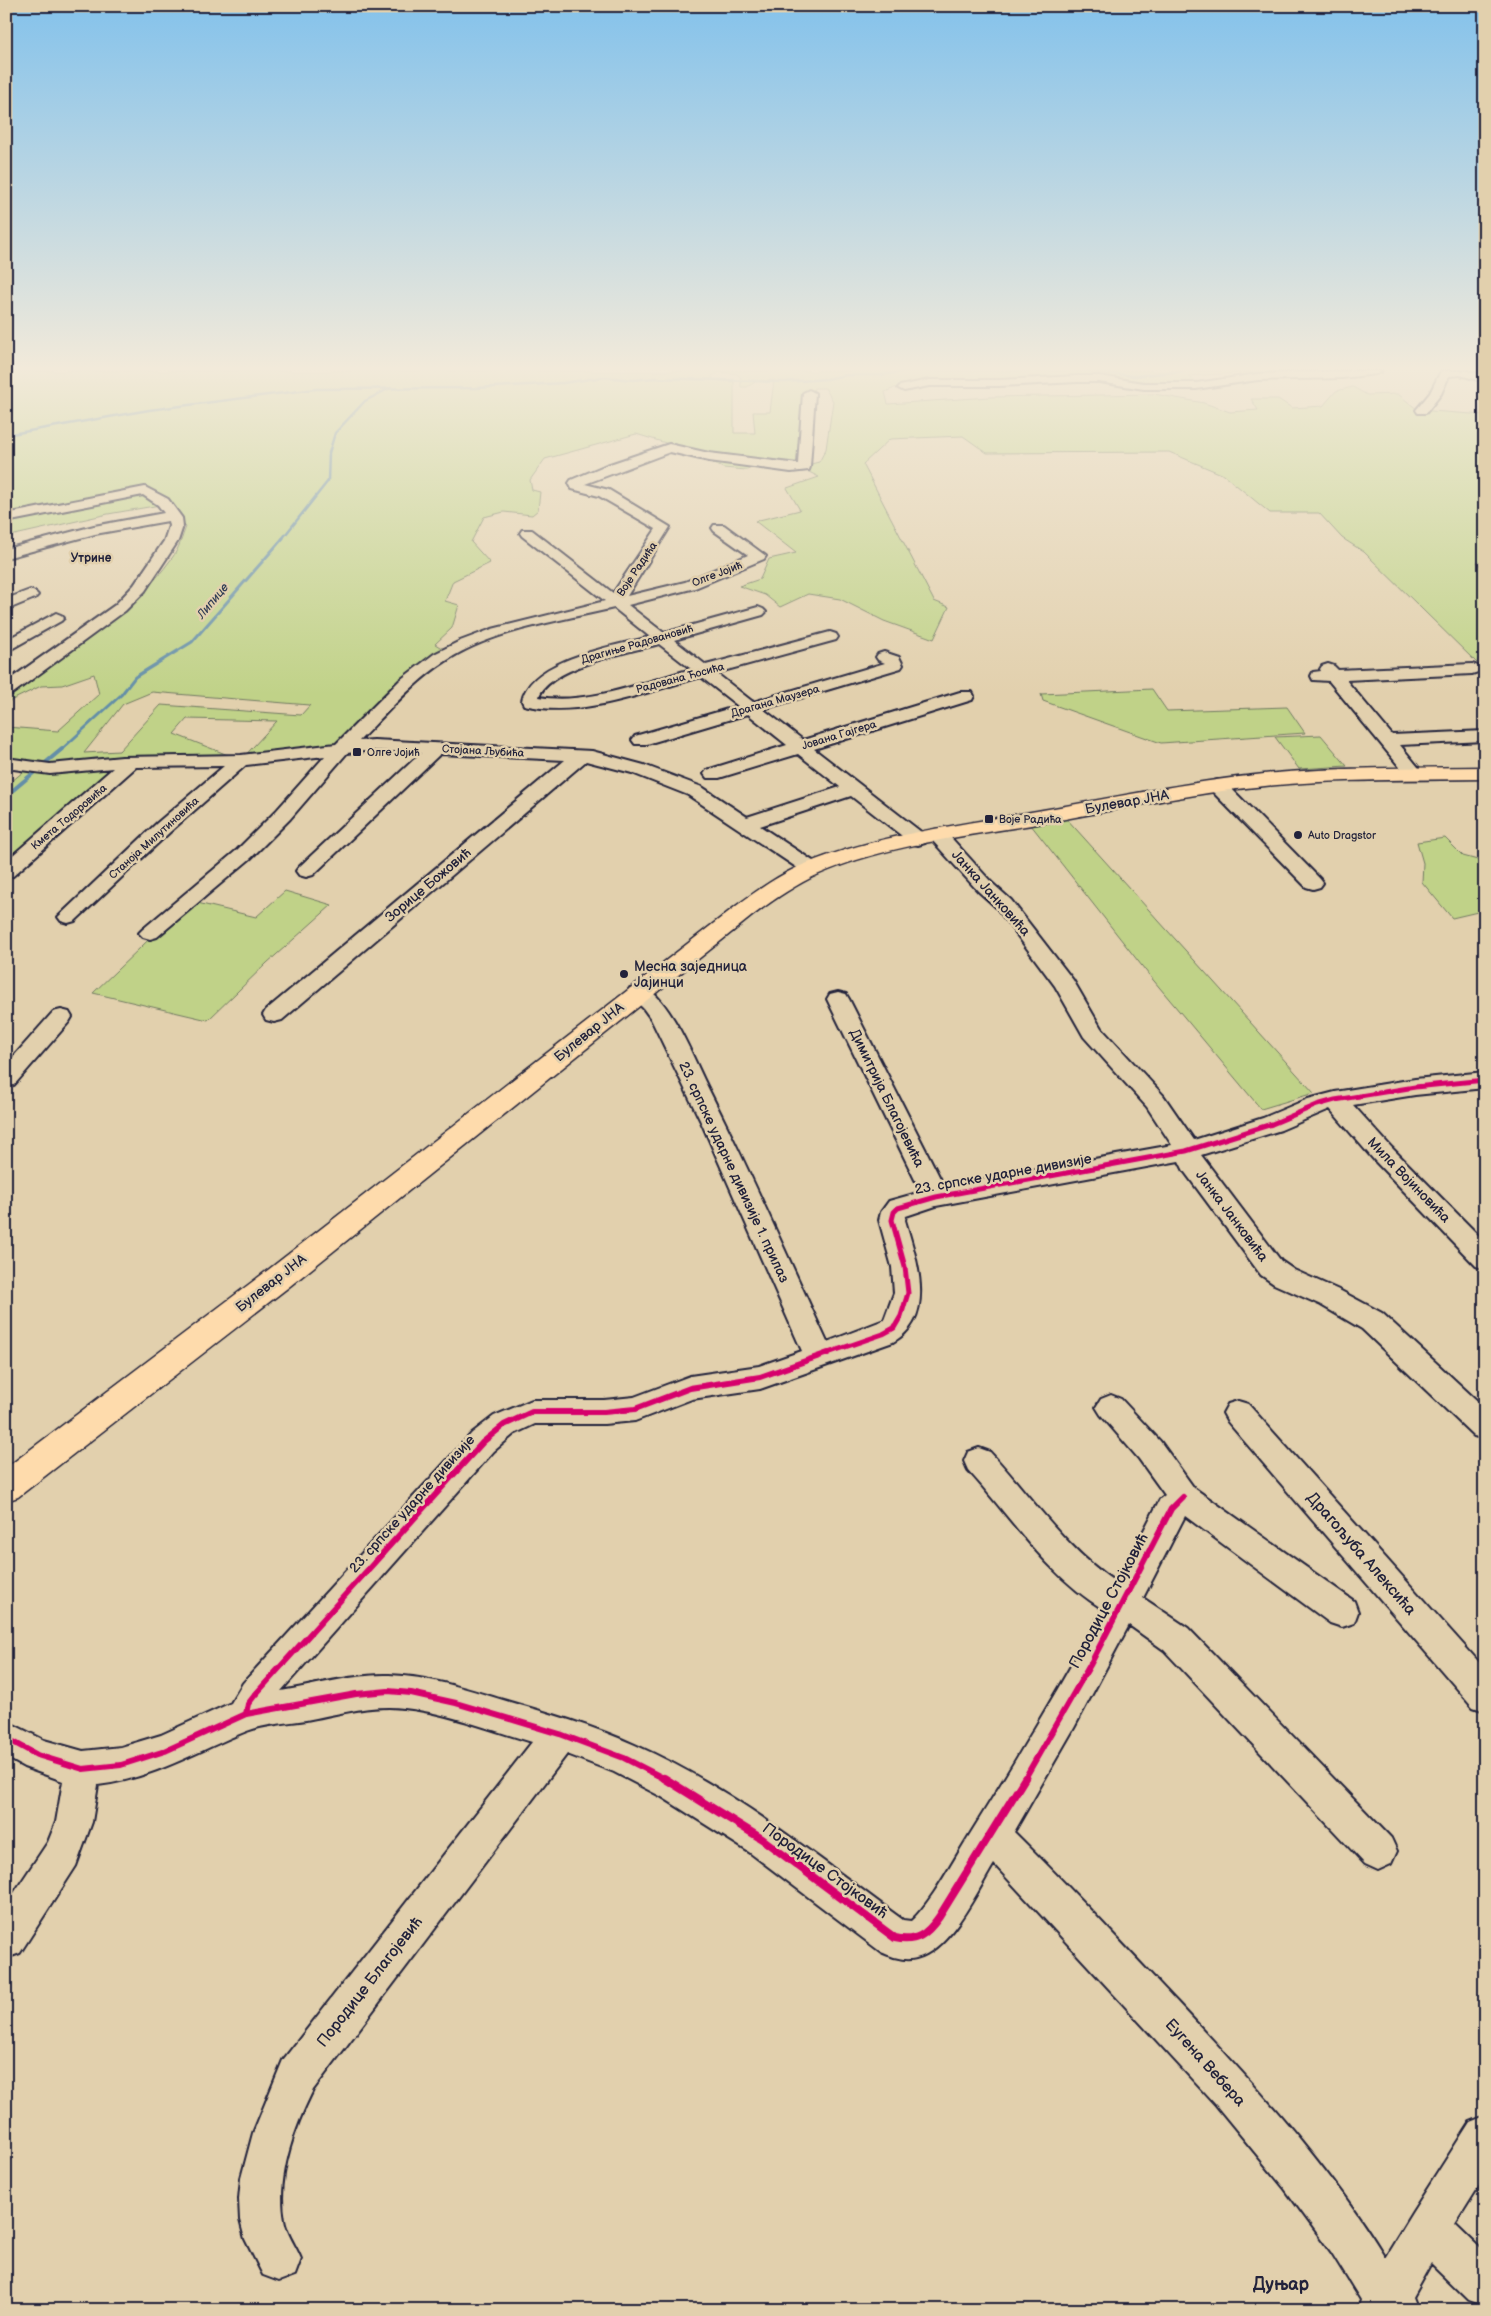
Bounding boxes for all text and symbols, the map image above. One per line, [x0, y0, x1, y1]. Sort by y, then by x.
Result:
street label: Воје Радића [614, 539, 660, 599]
district label: Утрине [71, 551, 112, 566]
street label: Олге Јојић [690, 558, 744, 590]
water label: Липице [193, 580, 232, 623]
street label: Драгиње Радовановић [579, 622, 695, 666]
street label: Радована Ћосића [634, 660, 726, 696]
street label: Драгана Маузера [729, 682, 821, 720]
street label: Јована Гајгера [800, 717, 878, 752]
street label: Стојана Љубића [441, 742, 525, 760]
marker: Олге Јојић [351, 746, 363, 758]
place label: Олге Јојић [367, 746, 420, 759]
street label: Кмета Тодоровића [28, 781, 110, 852]
street label: Булевар ЈНА [1084, 786, 1171, 818]
street label: Станоја Милутиновића [106, 794, 202, 882]
marker: Воје Радића [983, 813, 995, 825]
place label: Воје Радића [999, 813, 1062, 826]
marker: Auto Dragstor [1292, 829, 1304, 841]
place label: Auto Dragstor [1308, 829, 1377, 842]
street label: Зорице Божовић [382, 844, 474, 926]
street label: Јанка Јанковића [948, 847, 1035, 940]
place label: Месна заједница Јајинци [634, 958, 748, 991]
marker: Месна заједница Јајинци [618, 968, 630, 980]
street label: Булевар ЈНА [551, 998, 628, 1065]
street label: Димитрија Благојевића [846, 1026, 928, 1171]
street label: 23. српске ударне дивизије 1. прилаз [675, 1059, 793, 1285]
street label: Мила Војиновића [1364, 1134, 1455, 1227]
street label: 23. српске ударне дивизије [913, 1150, 1093, 1198]
street label: Јанка Јанковића [1192, 1167, 1272, 1266]
street label: Булевар ЈНА [232, 1250, 310, 1316]
street label: 23. српске ударне дивизије [346, 1431, 479, 1576]
street label: Драгољуба Алексића [1302, 1489, 1420, 1620]
street label: Породице Стојковић [1065, 1530, 1153, 1672]
street label: Породице Стојковић [759, 1819, 891, 1923]
street label: Породице Благојевић [313, 1913, 427, 2051]
street label: Еугена Вебера [1161, 2015, 1250, 2111]
district label: Дуњар [1253, 2274, 1310, 2295]

